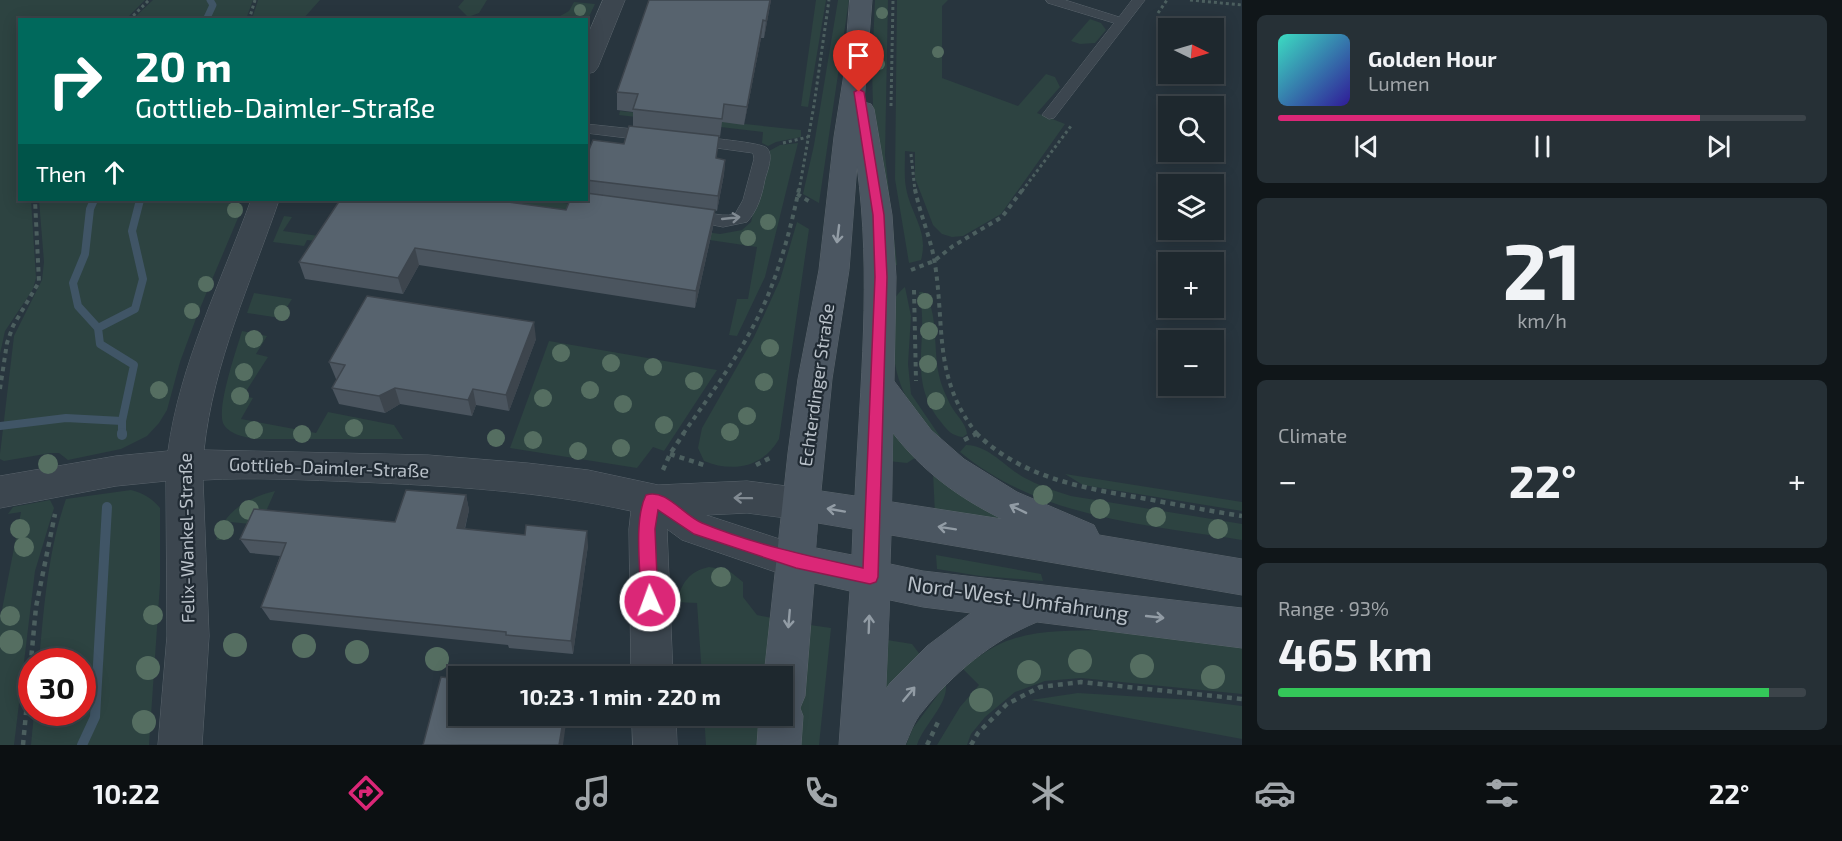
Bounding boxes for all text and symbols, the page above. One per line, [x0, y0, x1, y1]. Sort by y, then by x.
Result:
north arrow [1158, 18, 1224, 84]
map controls [1158, 18, 1224, 396]
pin [833, 30, 884, 92]
icon: arrive [842, 39, 875, 72]
text: 20 m [135, 40, 232, 90]
icon: right [36, 42, 114, 120]
text: Golden Hour [1368, 45, 1497, 71]
text: Lumen [1368, 71, 1430, 95]
text: Gottlieb-Daimler-Straße [135, 91, 435, 123]
button: search [1158, 96, 1224, 162]
icon: previous [1350, 130, 1383, 163]
icon: pause [1526, 130, 1559, 163]
icon: next [1702, 130, 1735, 163]
icon: ahead [98, 156, 131, 189]
text: Then [36, 160, 86, 186]
button: layers [1158, 174, 1224, 240]
one-way arrow [721, 213, 741, 224]
text: 21 [1502, 222, 1582, 316]
one-way arrow [832, 224, 843, 243]
button: + [1158, 252, 1224, 318]
street label: Echterdinger Straße [794, 302, 838, 468]
text: km/h [1517, 308, 1567, 332]
button: − [1158, 330, 1224, 396]
text: Climate [1278, 423, 1347, 447]
street label: Felix-Wankel-Straße [174, 453, 198, 623]
street label: Gottlieb-Daimler-Straße [229, 453, 429, 481]
text: 22° [1509, 453, 1576, 507]
text: − [1278, 460, 1297, 500]
text: + [1788, 460, 1806, 500]
one-way arrow [734, 492, 754, 504]
one-way arrow [1009, 503, 1027, 515]
one-way arrow [827, 504, 847, 515]
one-way arrow [938, 523, 957, 534]
position arrow [618, 569, 682, 633]
street label: Nord-West-Umfahrung [906, 570, 1131, 625]
text: Range · 93% [1278, 596, 1389, 620]
one-way arrow [784, 609, 795, 629]
one-way arrow [1145, 612, 1165, 623]
one-way arrow [863, 614, 874, 634]
text: 465 km [1278, 626, 1433, 680]
speed limit sign: 30 [18, 648, 96, 726]
text: 10:23 · 1 min · 220 m [520, 683, 721, 709]
one-way arrow [903, 686, 916, 702]
icon: directions [345, 772, 387, 814]
icon: music [572, 772, 614, 814]
icon: phone [800, 772, 842, 814]
icon: climate [1027, 772, 1069, 814]
icon: car [1254, 772, 1296, 814]
icon: filters [1481, 772, 1523, 814]
text: 10:22 [93, 777, 160, 809]
text: 22° [1709, 777, 1749, 809]

